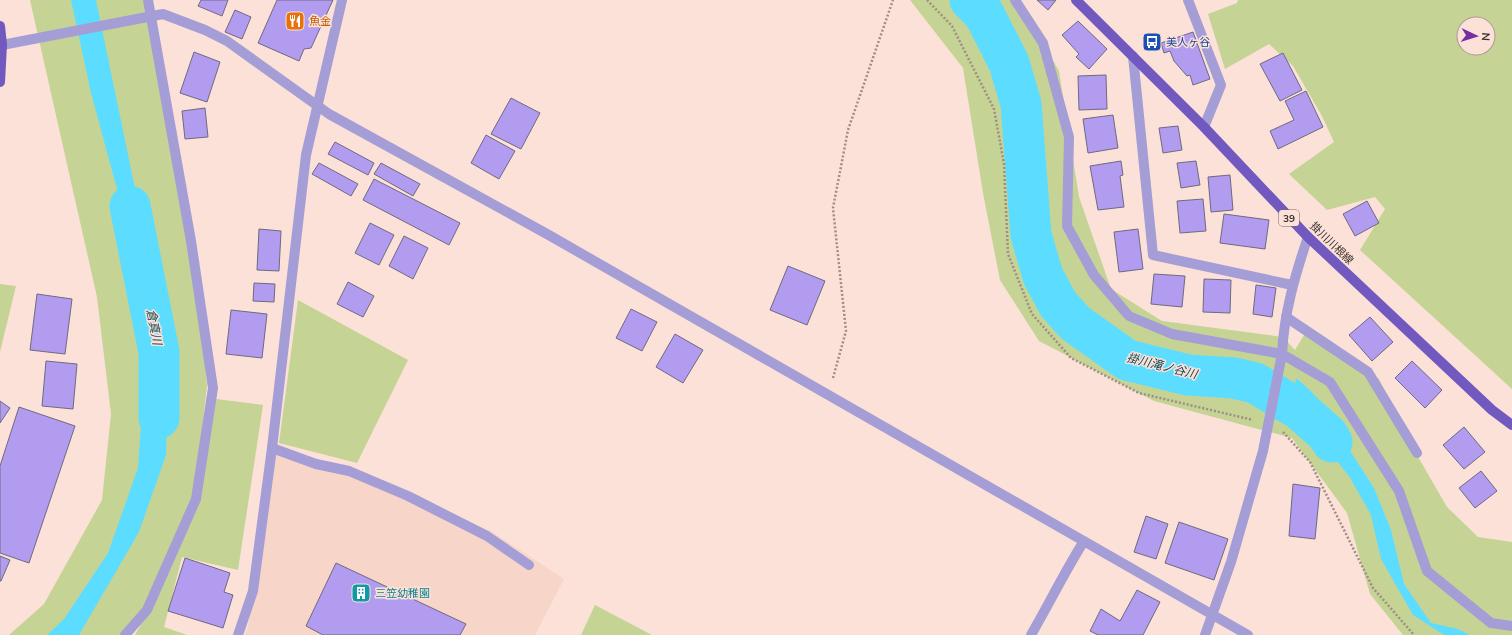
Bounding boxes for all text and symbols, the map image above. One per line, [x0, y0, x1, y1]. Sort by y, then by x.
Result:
restaurant icon: 魚金 [284, 10, 306, 32]
place label: 魚金 [309, 14, 331, 28]
north arrow [1456, 16, 1496, 56]
bus stop icon: 美人ヶ谷 [1141, 31, 1163, 53]
text: N [1479, 32, 1493, 41]
place label: 美人ヶ谷 [1166, 35, 1210, 49]
road number: 39 [1279, 210, 1299, 226]
street label: 掛川川根線 [1307, 219, 1357, 267]
water label: 倉真川 [144, 308, 166, 348]
water label: 掛川滝ノ谷川 [1125, 350, 1201, 382]
building icon: 三笠幼稚園 [350, 582, 372, 604]
place label: 三笠幼稚園 [375, 586, 430, 600]

